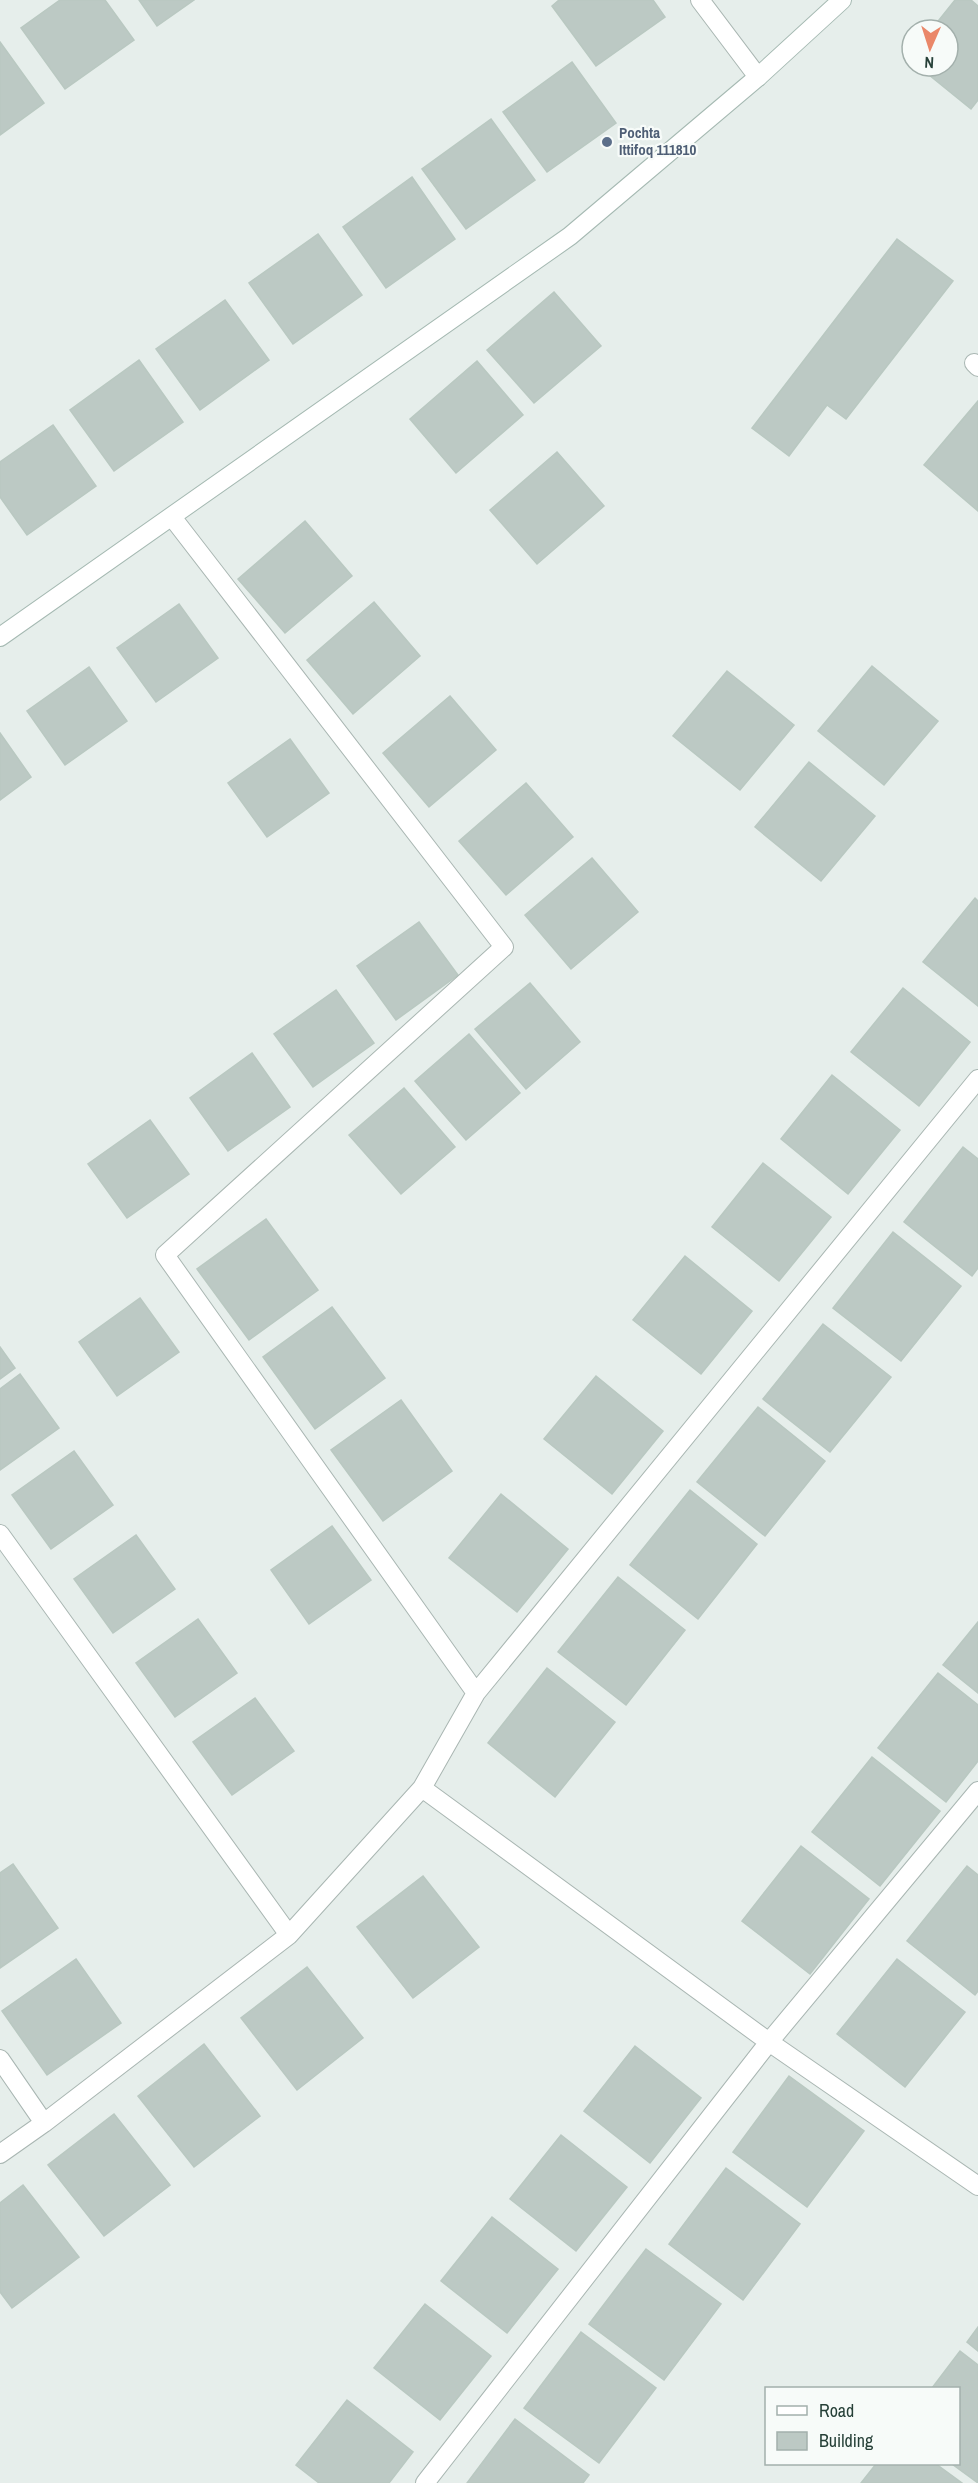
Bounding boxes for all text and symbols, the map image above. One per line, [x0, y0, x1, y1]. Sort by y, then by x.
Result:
north arrow [900, 18, 960, 78]
text: N [924, 52, 935, 74]
place label: Pochta Ittifoq 111810 [619, 122, 696, 160]
marker: Pochta Ittifoq 111810 [600, 135, 614, 149]
legend [765, 2387, 960, 2465]
text: Road [819, 2398, 854, 2423]
text: Building [819, 2428, 874, 2453]

